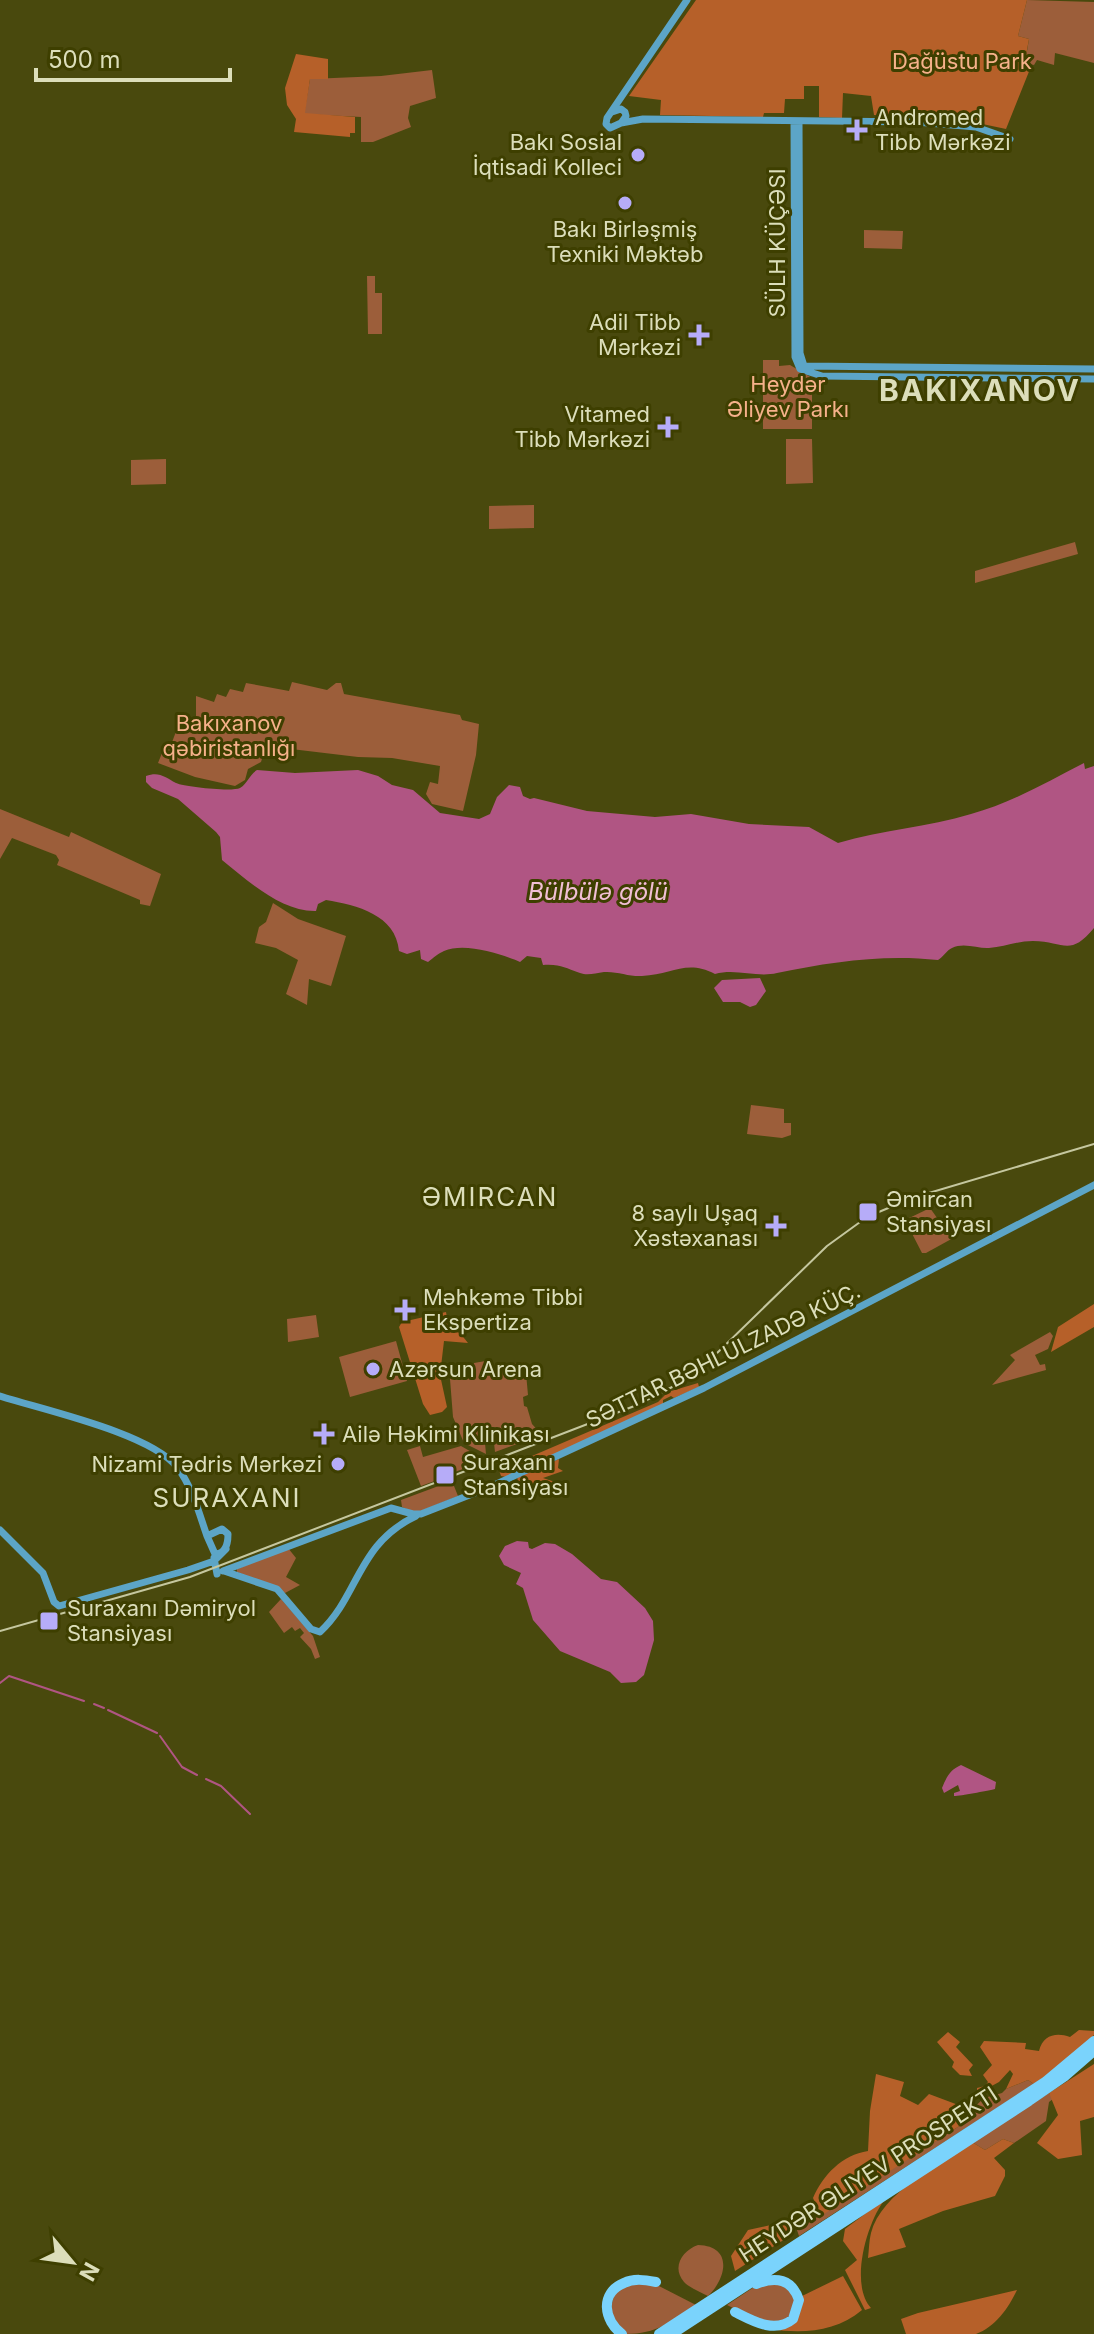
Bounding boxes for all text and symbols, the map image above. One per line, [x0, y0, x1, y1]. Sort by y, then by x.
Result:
scale bar [36, 32, 230, 82]
text: 500 m [48, 45, 121, 74]
park label: Dağüstu Park [892, 48, 1032, 74]
place label: Andromed Tibb Mərkəzi [875, 104, 1011, 155]
marker: Andromed Tibb Mərkəzi [846, 119, 868, 141]
place label: Bakı Sosial İqtisadi Kolleci [473, 129, 622, 180]
marker: Bakı Sosial İqtisadi Kolleci [629, 146, 647, 164]
street label: SÜLH KÜÇƏSI [764, 168, 790, 318]
marker: Bakı Birləşmiş Texniki Məktəb [616, 194, 634, 212]
place label: Bakı Birləşmiş Texniki Məktəb [547, 216, 703, 267]
place label: Adil Tibb Mərkəzi [589, 309, 681, 360]
marker: Adil Tibb Mərkəzi [688, 324, 710, 346]
park label: Heydər Əliyev Parkı [727, 371, 849, 422]
district label: BAKIXANOV [879, 372, 1081, 408]
place label: Vitamed Tibb Mərkəzi [514, 401, 650, 452]
marker: Vitamed Tibb Mərkəzi [657, 416, 679, 438]
park label: Bakıxanov qəbiristanlığı [163, 710, 295, 761]
water label: Bülbülə gölü [528, 877, 668, 906]
district label: ƏMIRCAN [422, 1181, 558, 1212]
place label: Əmircan Stansiyası [886, 1186, 991, 1237]
place label: 8 saylı Uşaq Xəstəxanası [631, 1200, 758, 1251]
marker: Əmircan Stansiyası [857, 1201, 879, 1223]
marker: 8 saylı Uşaq Xəstəxanası [765, 1215, 787, 1237]
street label: SƏTTAR BƏHLULZADƏ KÜÇ. [582, 1277, 864, 1433]
place label: Məhkəmə Tibbi Ekspertiza [423, 1284, 583, 1335]
marker: Məhkəmə Tibbi Ekspertiza [394, 1299, 416, 1321]
place label: Azərsun Arena [389, 1356, 542, 1382]
marker: Azərsun Arena [364, 1360, 382, 1378]
place label: Ailə Həkimi Klinikası [342, 1421, 549, 1447]
marker: Ailə Həkimi Klinikası [313, 1423, 335, 1445]
place label: Suraxanı Stansiyası [463, 1449, 568, 1500]
place label: Nizami Tədris Mərkəzi [91, 1451, 322, 1477]
marker: Nizami Tədris Mərkəzi [329, 1455, 347, 1473]
marker: Suraxanı Stansiyası [434, 1464, 456, 1486]
district label: SURAXANI [153, 1482, 301, 1513]
place label: Suraxanı Dəmiryol Stansiyası [67, 1595, 256, 1646]
marker: Suraxanı Dəmiryol Stansiyası [38, 1610, 60, 1632]
street label: HEYDƏR ƏLIYEV PROSPEKTI [734, 2081, 1002, 2267]
north arrow [32, 2222, 112, 2302]
text: N [74, 2258, 105, 2285]

